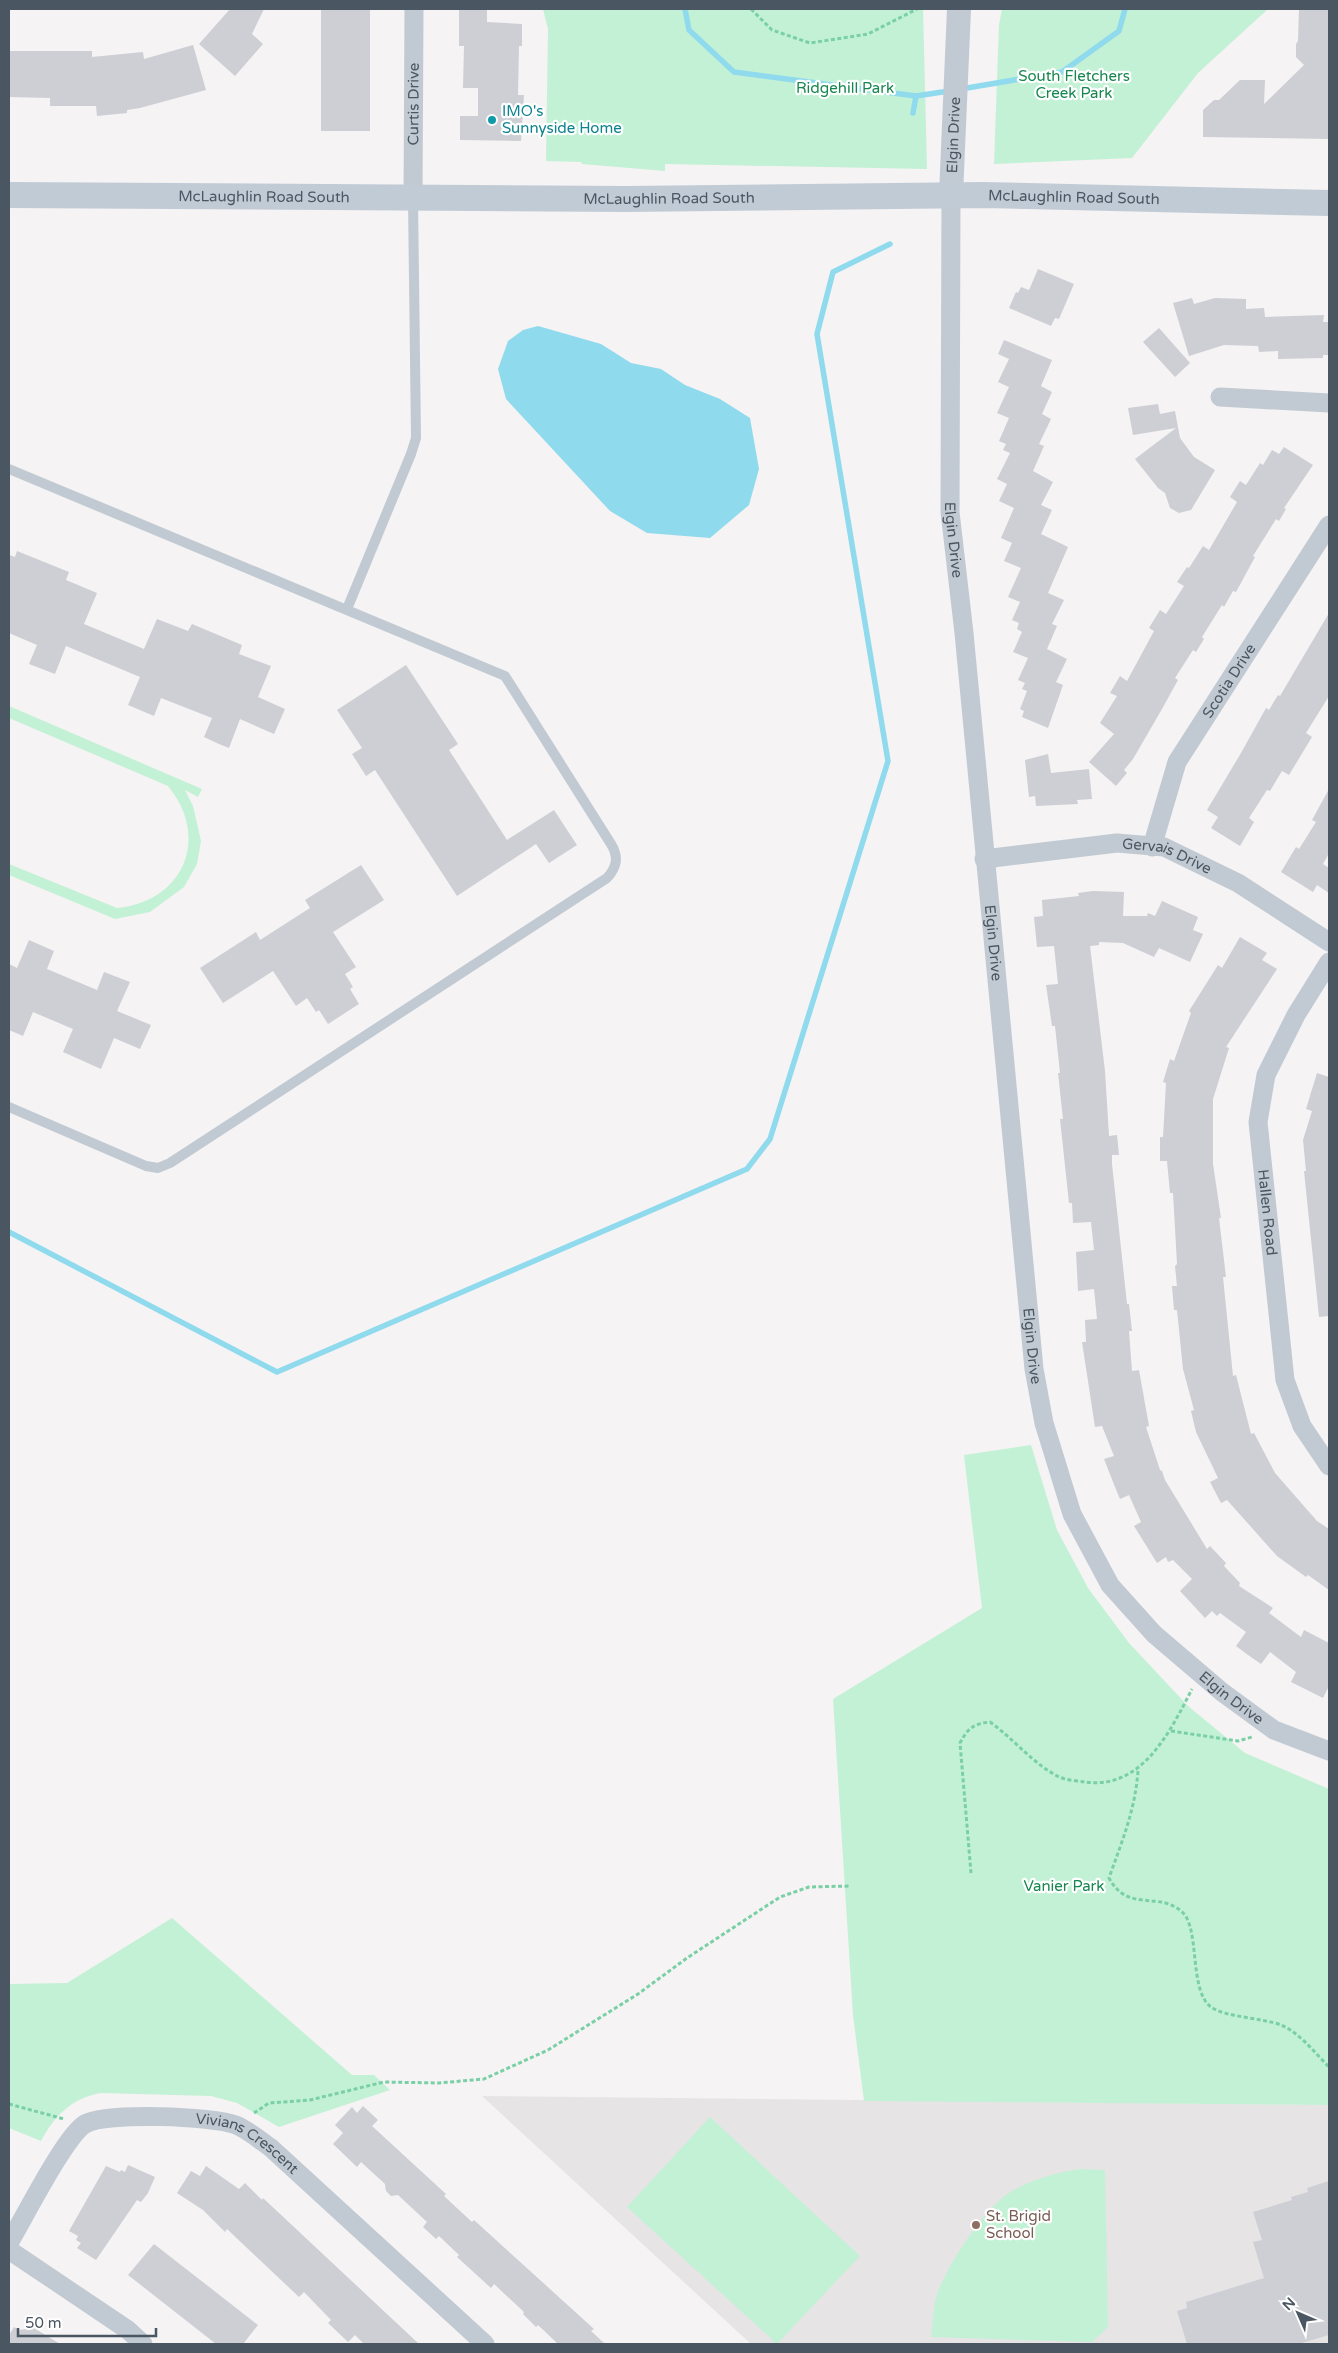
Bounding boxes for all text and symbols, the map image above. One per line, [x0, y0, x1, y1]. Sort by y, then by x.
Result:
street label: Curtis Drive [404, 63, 423, 145]
park label: South Fletchers Creek Park [1018, 67, 1130, 102]
park label: Ridgehill Park [796, 79, 894, 97]
street label: Elgin Drive [943, 96, 964, 174]
place label: IMO's Sunnyside Home [502, 102, 622, 137]
marker: IMO's Sunnyside Home [486, 114, 498, 126]
street label: McLaughlin Road South [988, 186, 1160, 208]
street label: McLaughlin Road South [178, 187, 350, 206]
street label: McLaughlin Road South [583, 189, 755, 208]
street label: Elgin Drive [941, 502, 967, 579]
street label: Scotia Drive [1199, 640, 1260, 722]
street label: Gervais Drive [1121, 834, 1214, 878]
street label: Elgin Drive [981, 904, 1006, 982]
street label: Hallen Road [1254, 1168, 1281, 1256]
street label: Elgin Drive [1019, 1307, 1046, 1386]
street label: Elgin Drive [1195, 1667, 1267, 1728]
park label: Vanier Park [1023, 1877, 1105, 1895]
street label: Vivians Crescent [195, 2109, 303, 2178]
place label: St. Brigid School [986, 2207, 1051, 2242]
marker: St. Brigid School [970, 2219, 982, 2231]
north arrow [1273, 2288, 1323, 2338]
text: N [1279, 2294, 1299, 2314]
scale bar [18, 2306, 155, 2338]
text: 50 m [25, 2314, 62, 2332]

